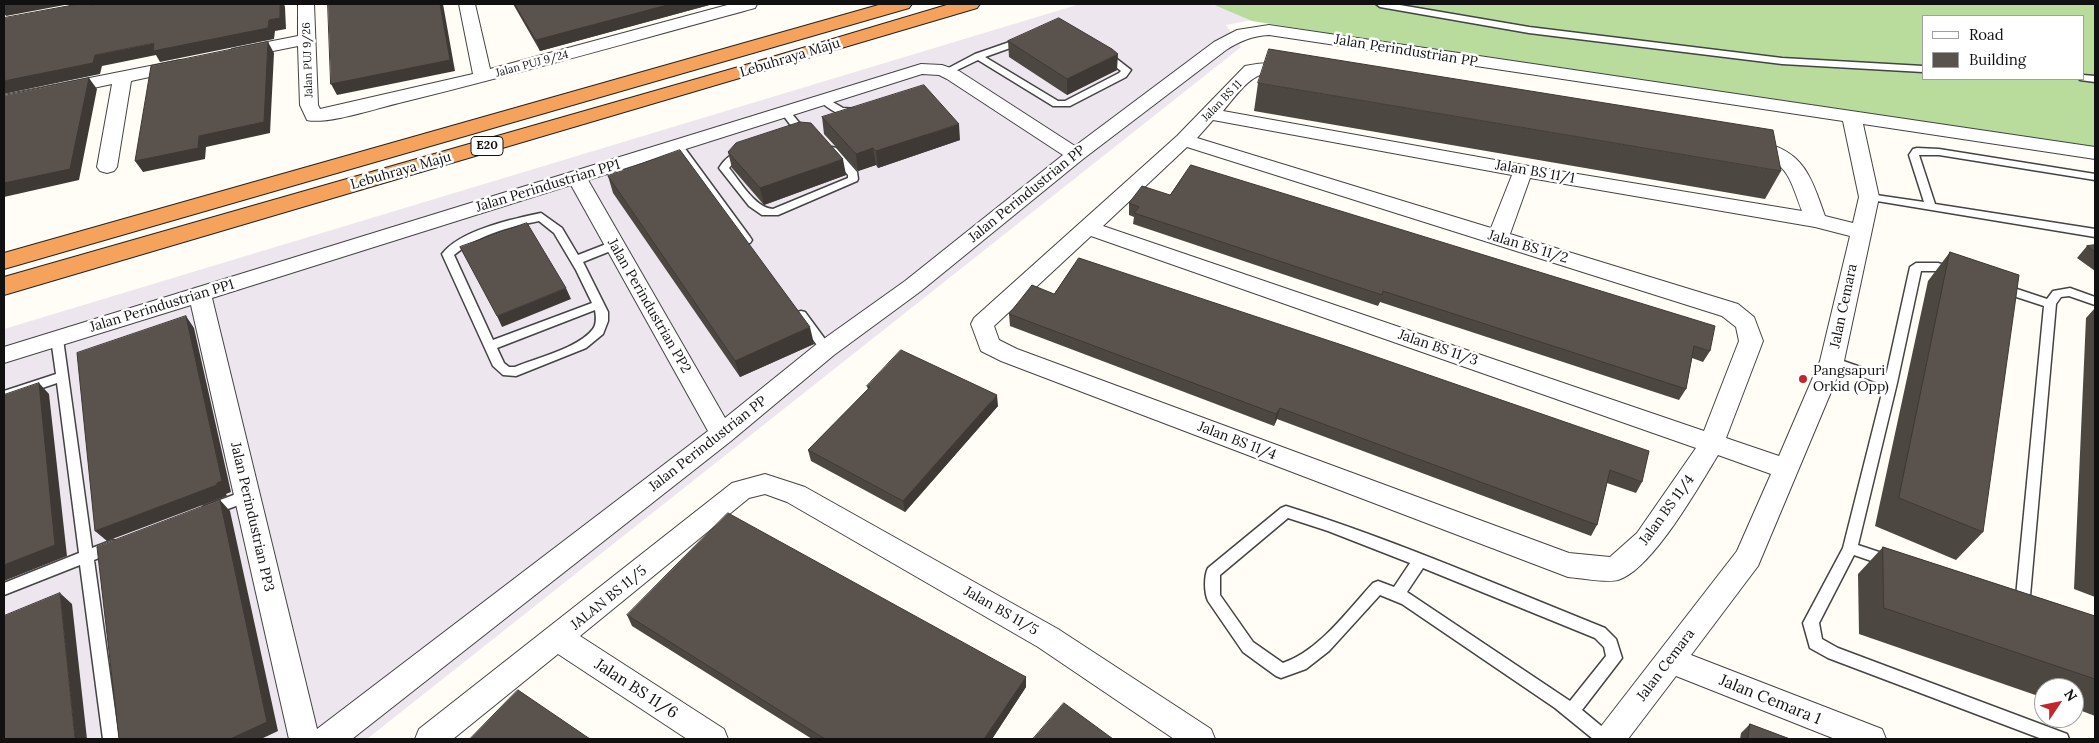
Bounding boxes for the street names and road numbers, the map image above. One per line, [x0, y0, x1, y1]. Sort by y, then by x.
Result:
street label: Jalan PUJ 9/26 [300, 22, 316, 98]
street label: Jalan Perindustrian PP [1333, 31, 1479, 71]
street label: Lebuhraya Maju [738, 35, 842, 81]
street label: Jalan PUJ 9/24 [494, 48, 570, 80]
street label: Jalan BS 11 [1199, 78, 1245, 124]
road number: E20 [471, 136, 503, 156]
street label: Jalan Perindustrian PP [965, 142, 1089, 246]
street label: Lebuhraya Maju [349, 149, 453, 193]
street label: Jalan Perindustrian PP1 [474, 156, 622, 216]
street label: Jalan BS 11/1 [1494, 157, 1576, 187]
street label: Jalan BS 11/2 [1486, 227, 1570, 267]
street label: Jalan Perindustrian PP2 [604, 236, 694, 376]
street label: Jalan Cemara [1827, 262, 1861, 350]
street label: Jalan Perindustrian PP1 [88, 276, 236, 336]
street label: Jalan BS 11/3 [1396, 327, 1480, 369]
street label: Jalan Perindustrian PP [646, 393, 770, 495]
street label: Jalan BS 11/4 [1196, 418, 1278, 464]
street label: Jalan Perindustrian PP3 [227, 441, 277, 593]
street label: Jalan BS 11/4 [1636, 472, 1698, 548]
street label: JALAN BS 11/5 [568, 562, 650, 634]
street label: Jalan BS 11/5 [961, 583, 1041, 639]
street label: Jalan Cemara [1633, 626, 1699, 704]
street label: Jalan BS 11/6 [591, 655, 681, 723]
street label: Jalan Cemara 1 [1716, 671, 1824, 729]

